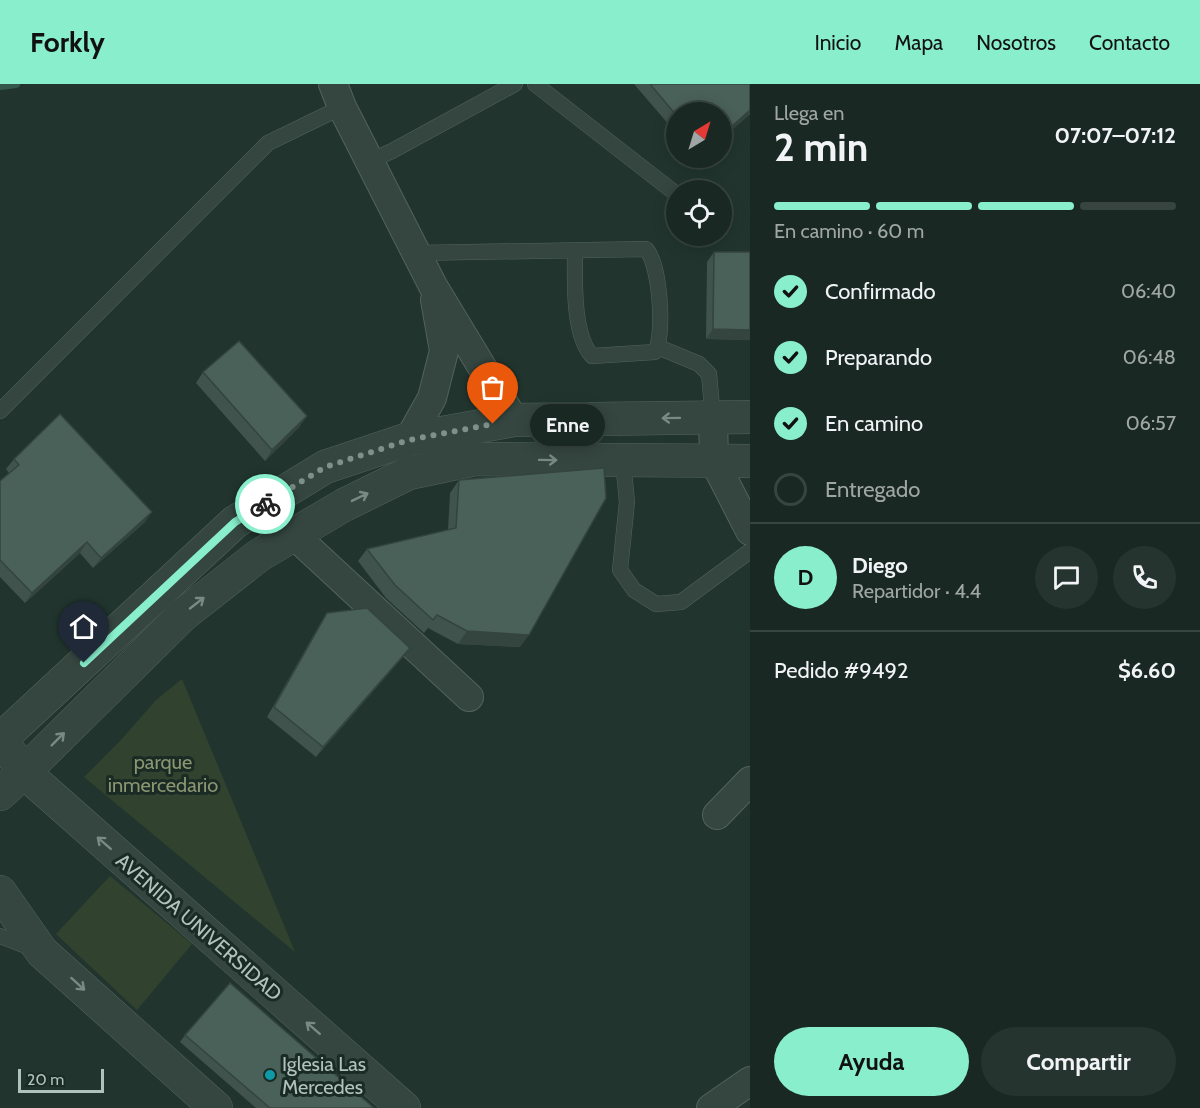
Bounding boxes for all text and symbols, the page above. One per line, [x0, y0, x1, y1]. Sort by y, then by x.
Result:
text: Forkly [30, 25, 105, 59]
text: Inicio [814, 30, 861, 55]
text: Mapa [894, 30, 943, 55]
text: Nosotros [976, 30, 1056, 55]
text: Contacto [1089, 30, 1170, 55]
text: Llega en [774, 101, 844, 125]
north arrow [666, 102, 732, 168]
map controls [666, 102, 732, 246]
text: 07:07–07:12 [1054, 122, 1176, 149]
text: 2 min [774, 123, 868, 171]
button: locate [666, 180, 732, 246]
text: En camino · 60 m [774, 219, 924, 243]
icon: check [774, 275, 807, 308]
text: Confirmado [825, 278, 936, 305]
text: 06:40 [1121, 279, 1176, 303]
icon: check [774, 341, 807, 374]
text: Preparando [825, 344, 932, 371]
text: 06:48 [1123, 345, 1176, 369]
pin [467, 362, 518, 424]
icon: bag [476, 371, 509, 404]
callout: Enne [529, 403, 604, 445]
icon: check [774, 407, 807, 440]
text: En camino [825, 410, 923, 437]
text: 06:57 [1126, 411, 1176, 435]
one-way arrow [661, 412, 681, 424]
text: Enne [546, 413, 589, 437]
one-way arrow [538, 454, 558, 465]
courier [235, 474, 295, 534]
text: Entregado [825, 476, 920, 503]
icon: bike [249, 488, 282, 521]
one-way arrow [351, 491, 369, 503]
button: chat [1035, 546, 1098, 609]
button: phone [1113, 546, 1176, 609]
text: Diego [852, 552, 908, 579]
text: D [798, 564, 813, 591]
text: Repartidor · 4.4 [852, 579, 981, 603]
one-way arrow [189, 597, 205, 610]
pin [58, 601, 109, 663]
icon: home [67, 610, 100, 643]
text: Pedido #9492 [774, 657, 908, 684]
text: $6.60 [1118, 657, 1176, 684]
one-way arrow [50, 732, 65, 747]
park label: parque inmercedario [108, 750, 218, 797]
one-way arrow [97, 836, 112, 850]
street label: AVENIDA UNIVERSIDAD [111, 848, 287, 1006]
one-way arrow [70, 977, 85, 991]
one-way arrow [306, 1021, 321, 1035]
button: Ayuda [774, 1027, 969, 1096]
button: Compartir [981, 1027, 1176, 1096]
place label: Iglesia Las Mercedes [282, 1052, 366, 1099]
scale bar [18, 1066, 104, 1094]
marker: Iglesia Las Mercedes [263, 1068, 277, 1082]
text: 20 m [27, 1070, 64, 1089]

